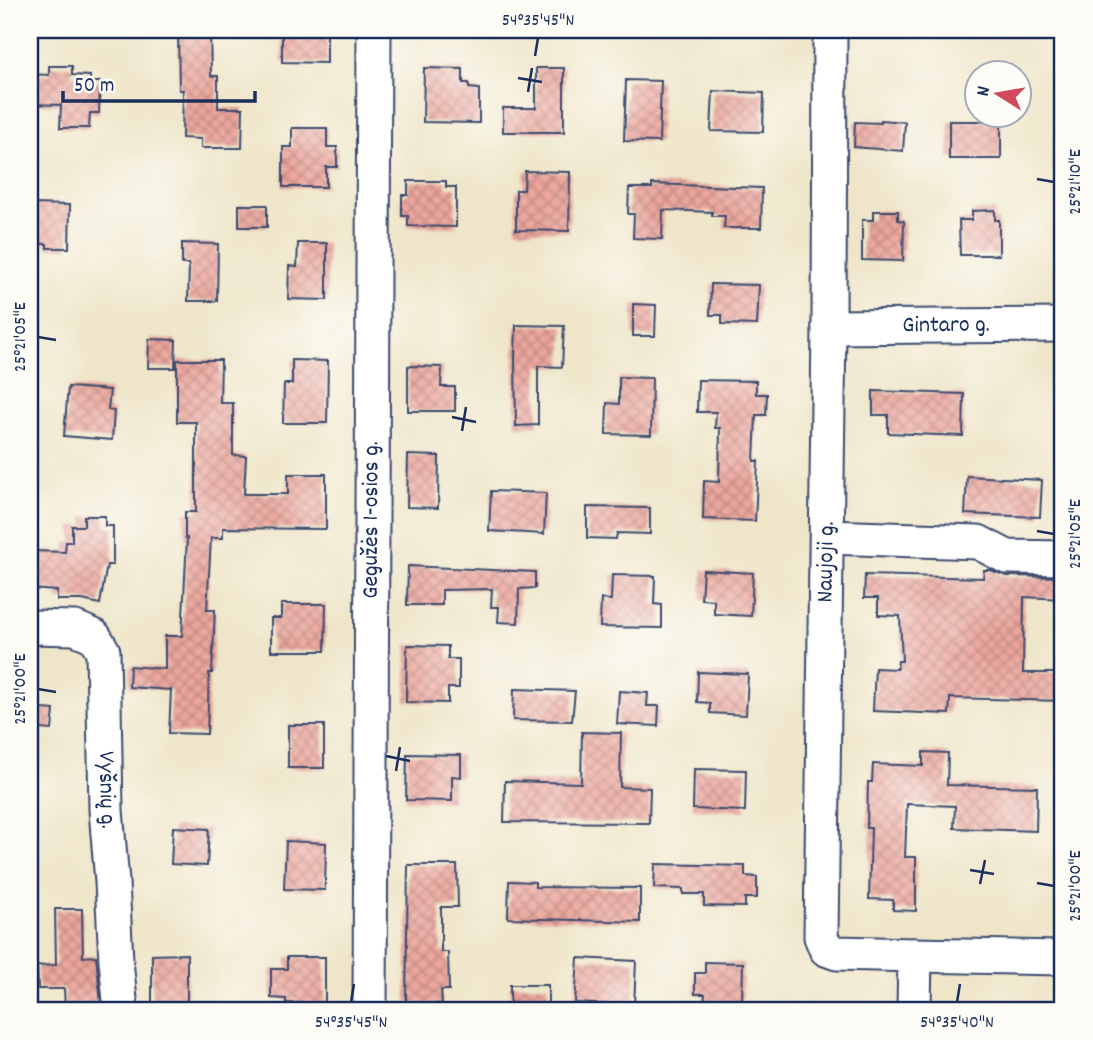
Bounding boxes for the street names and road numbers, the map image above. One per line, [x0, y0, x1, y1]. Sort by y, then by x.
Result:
street label: Gintaro g. [902, 309, 990, 343]
street label: Gegužės 1-osios g. [355, 441, 389, 599]
street label: Naujoji g. [809, 521, 845, 603]
street label: Vyšnių g. [88, 751, 124, 830]

